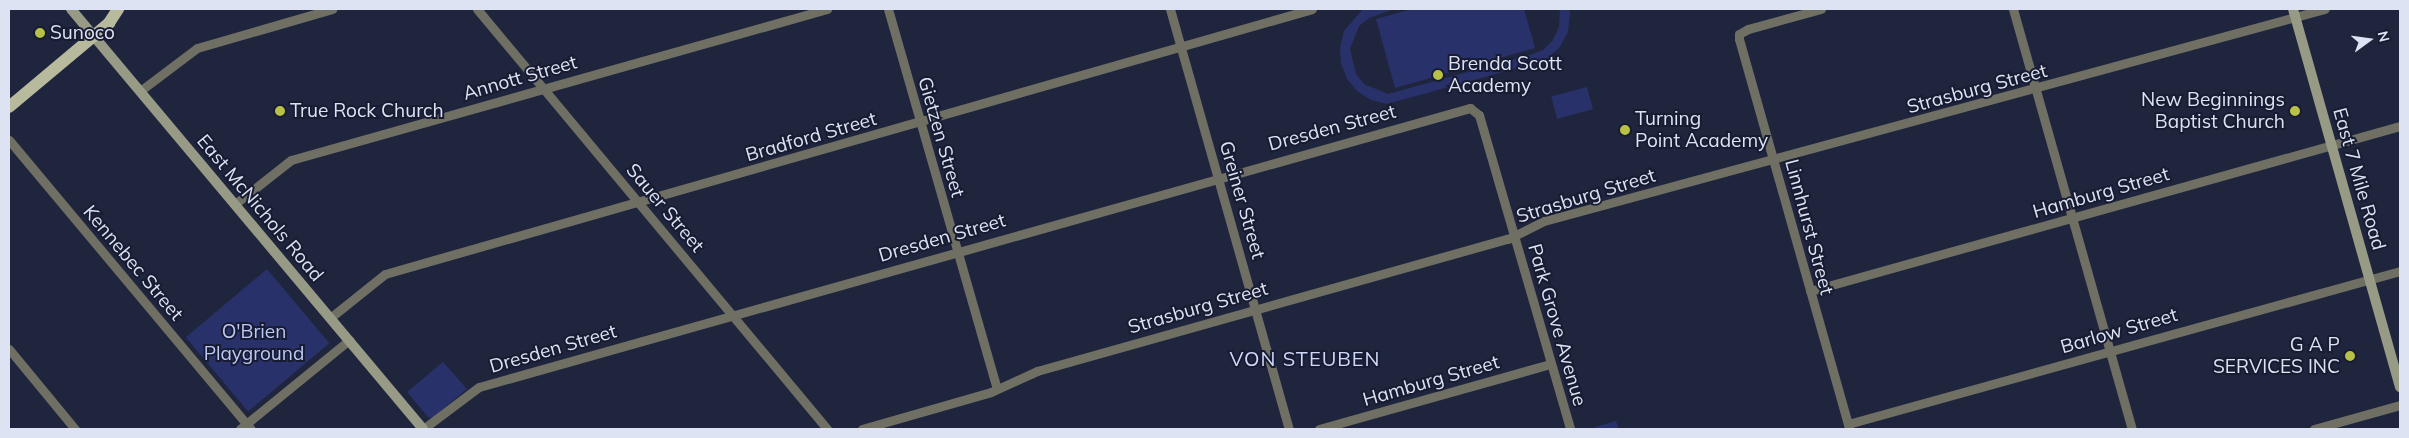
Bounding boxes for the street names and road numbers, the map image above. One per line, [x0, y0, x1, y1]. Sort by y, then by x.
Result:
street label: Annott Street [460, 51, 580, 105]
street label: Strasburg Street [1904, 59, 2050, 119]
street label: Gietzen Street [913, 74, 969, 200]
street label: Dresden Street [1266, 100, 1398, 156]
street label: East 7 Mile Road [2328, 105, 2390, 253]
street label: Bradford Street [743, 107, 879, 167]
street label: East McNichols Road [192, 130, 328, 286]
street label: Greiner Street [1214, 139, 1270, 261]
street label: Linnhurst Street [1780, 157, 1838, 297]
street label: Sauer Street [621, 159, 709, 257]
street label: Hamburg Street [2030, 163, 2172, 223]
street label: Strasburg Street [1514, 164, 1658, 228]
street label: Kennebec Street [78, 201, 188, 325]
street label: Dresden Street [876, 209, 1008, 267]
street label: Park Grove Avenue [1523, 241, 1591, 409]
street label: Strasburg Street [1126, 277, 1270, 339]
street label: Barlow Street [2058, 303, 2180, 359]
street label: Dresden Street [487, 320, 619, 378]
street label: Hamburg Street [1360, 351, 1502, 411]

